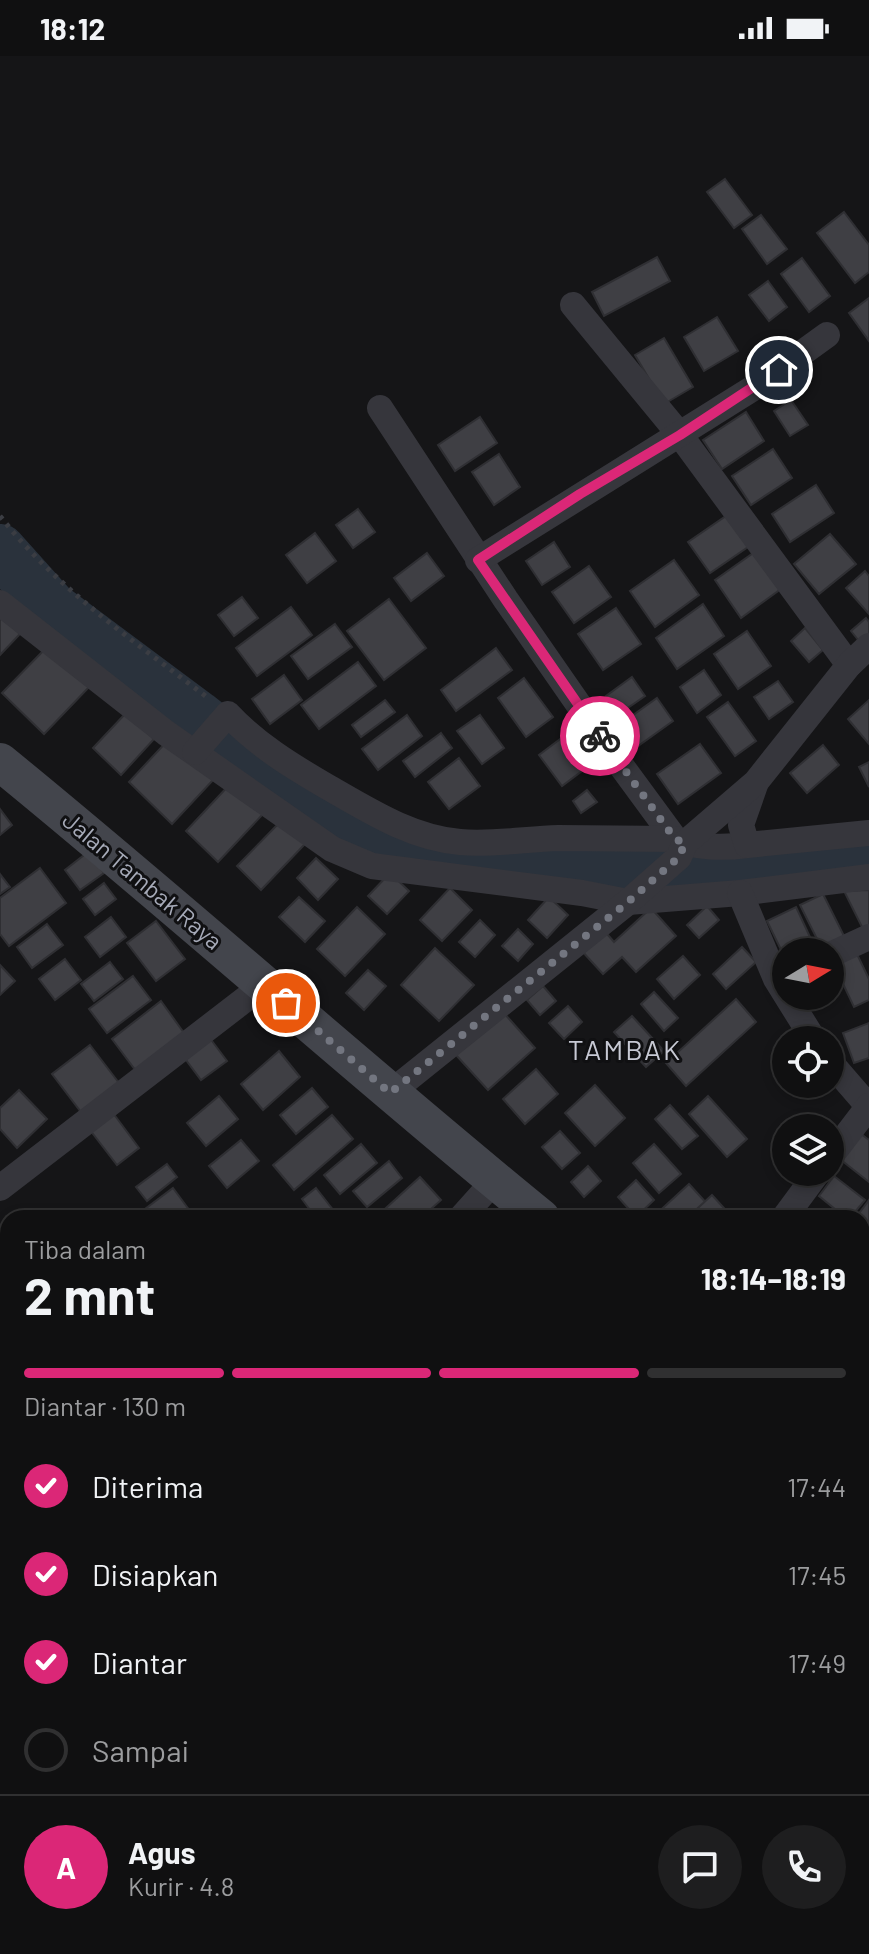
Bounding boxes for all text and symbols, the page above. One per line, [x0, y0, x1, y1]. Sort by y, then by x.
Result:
text: 18:12 [40, 10, 105, 46]
pin [745, 336, 813, 404]
icon: home [757, 348, 801, 392]
courier [560, 696, 640, 776]
icon: bike [578, 714, 622, 758]
street label: Jalan Tambak Raya [57, 805, 229, 955]
north arrow [772, 938, 844, 1010]
map controls [772, 938, 844, 1186]
pin [252, 969, 320, 1037]
icon: bag [264, 981, 308, 1025]
button: locate [772, 1026, 844, 1098]
district label: TAMBAK [568, 1032, 682, 1066]
button: layers [772, 1114, 844, 1186]
text: Tiba dalam [24, 1233, 146, 1264]
text: 18:14–18:19 [701, 1260, 846, 1296]
text: 2 mnt [24, 1263, 155, 1325]
text: Diantar · 130 m [24, 1390, 186, 1421]
icon: check [24, 1464, 68, 1508]
text: Diterima [92, 1468, 203, 1504]
text: 17:44 [787, 1471, 846, 1502]
icon: check [24, 1552, 68, 1596]
text: Disiapkan [92, 1556, 218, 1592]
text: 17:45 [788, 1559, 846, 1590]
icon: check [24, 1640, 68, 1684]
text: Diantar [92, 1644, 187, 1680]
text: 17:49 [788, 1647, 846, 1678]
text: Sampai [92, 1732, 189, 1768]
button: chat [658, 1825, 742, 1909]
button: phone [762, 1825, 846, 1909]
text: Agus [128, 1834, 196, 1870]
text: A [56, 1849, 76, 1885]
text: Kurir · 4.8 [128, 1870, 234, 1901]

